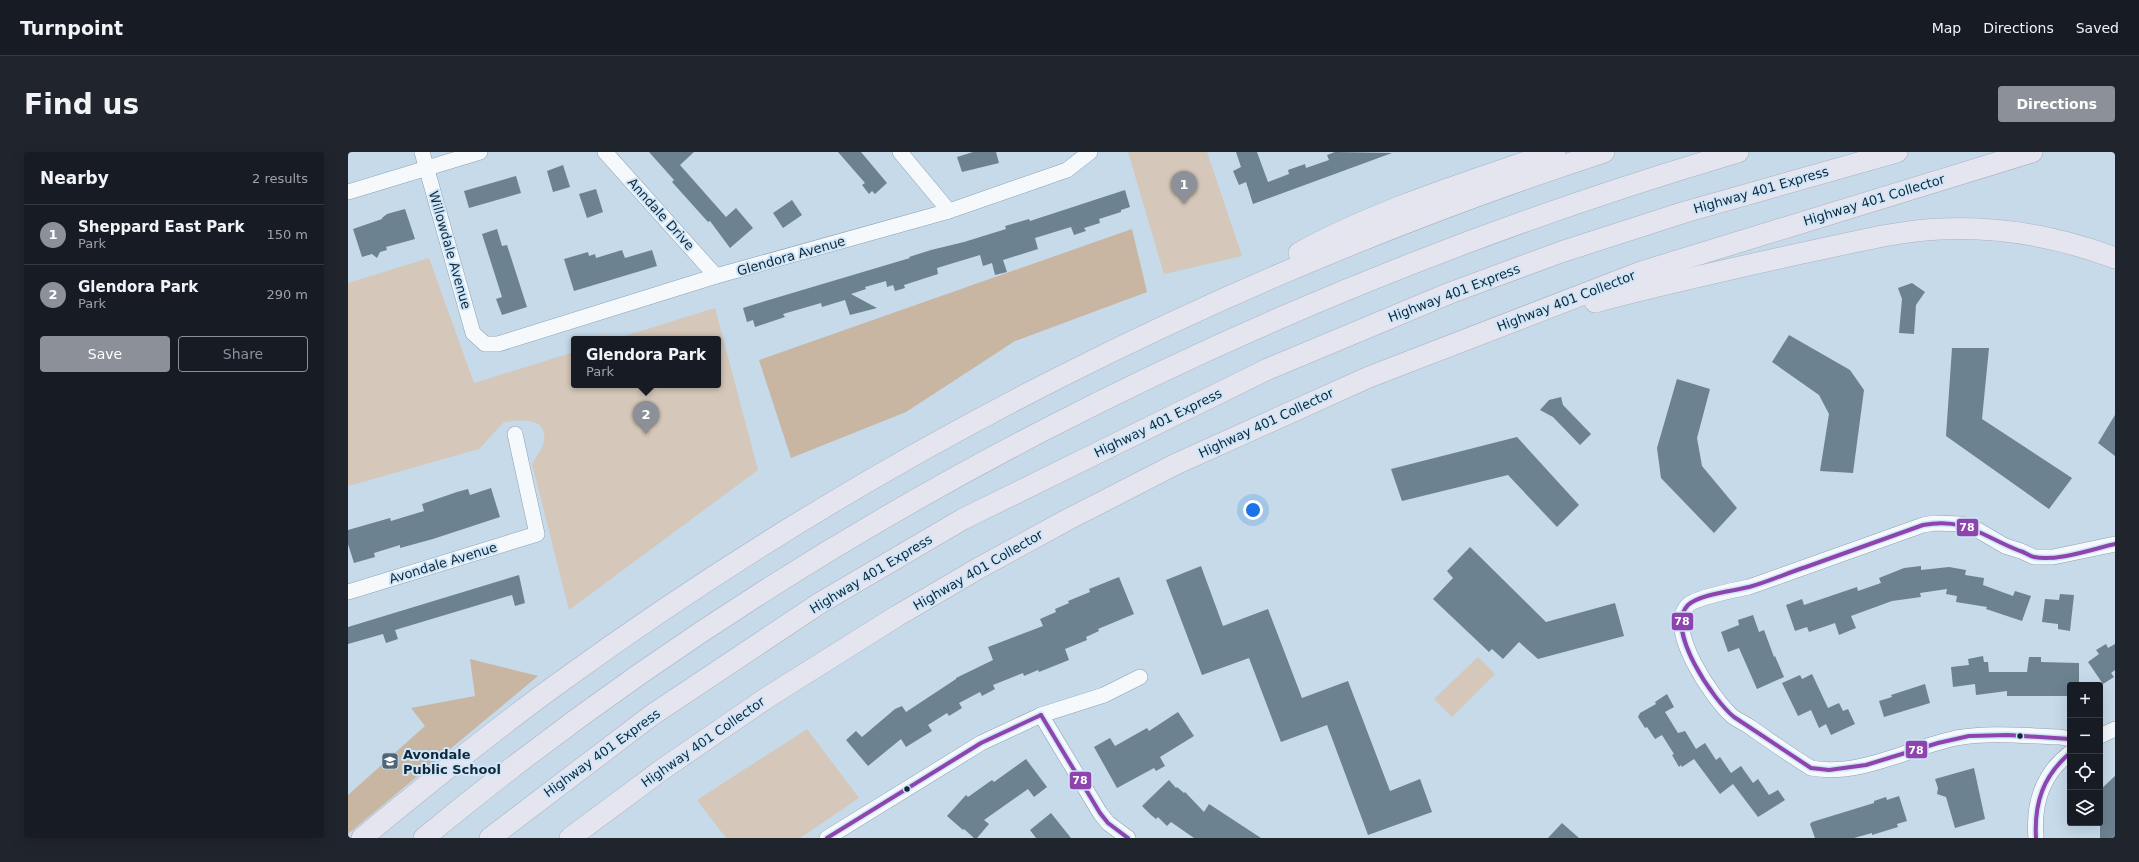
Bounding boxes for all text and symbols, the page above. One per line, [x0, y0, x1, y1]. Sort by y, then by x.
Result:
text: Turnpoint [20, 17, 123, 39]
text: Map [1932, 20, 1961, 36]
text: Directions [1983, 20, 2054, 36]
text: Saved [2076, 20, 2119, 36]
button: Directions [1998, 86, 2115, 122]
text: Find us [24, 88, 139, 121]
street label: Highway 401 Express [1692, 163, 1831, 217]
text: Nearby [40, 168, 109, 188]
text: 2 results [252, 171, 308, 186]
pin: 1 [1171, 171, 1197, 204]
street label: Highway 401 Collector [1801, 171, 1947, 229]
street label: Anndale Drive [625, 175, 697, 253]
street label: Willowdale Avenue [426, 189, 474, 311]
text: Sheppard East Park [78, 218, 244, 236]
text: 1 [48, 227, 58, 242]
text: 150 m [266, 227, 308, 242]
street label: Glendora Avenue [735, 233, 847, 279]
text: Park [78, 236, 106, 251]
street label: Highway 401 Express [1386, 261, 1522, 325]
street label: Highway 401 Collector [1495, 267, 1638, 334]
text: Glendora Park [78, 278, 198, 296]
text: 2 [48, 287, 58, 302]
text: 290 m [266, 287, 308, 302]
text: Park [78, 296, 106, 311]
button: Save [40, 336, 170, 372]
button: Share [178, 336, 308, 372]
popup [571, 336, 721, 388]
text: Glendora Park [586, 346, 706, 364]
text: Park [586, 364, 614, 379]
street label: Highway 401 Express [1092, 385, 1224, 460]
street label: Highway 401 Collector [1196, 385, 1336, 461]
pin: 2 [633, 401, 659, 434]
your location [1243, 500, 1263, 520]
line badge: 78 [1956, 518, 1979, 537]
text: 78 [1959, 521, 1975, 534]
street label: Highway 401 Collector [911, 526, 1046, 613]
street label: Highway 401 Express [807, 531, 935, 616]
street label: Avondale Avenue [387, 539, 499, 587]
line badge: 78 [1671, 612, 1694, 631]
text: 78 [1674, 615, 1690, 628]
map controls [2067, 682, 2103, 826]
button: + [2067, 682, 2103, 718]
street label: Highway 401 Collector [638, 693, 768, 790]
street label: Highway 401 Express [541, 706, 663, 800]
button: − [2067, 718, 2103, 754]
unlabelled marker [2015, 731, 2025, 741]
line badge: 78 [1905, 740, 1928, 759]
text: 78 [1908, 744, 1924, 757]
place label: Avondale Public School [403, 747, 501, 777]
school or university icon: Avondale Public School [380, 751, 400, 771]
button: locate [2067, 754, 2103, 790]
line badge: 78 [1069, 771, 1092, 790]
text: 78 [1072, 774, 1088, 787]
unlabelled marker [902, 784, 912, 794]
button: layers [2067, 790, 2103, 826]

